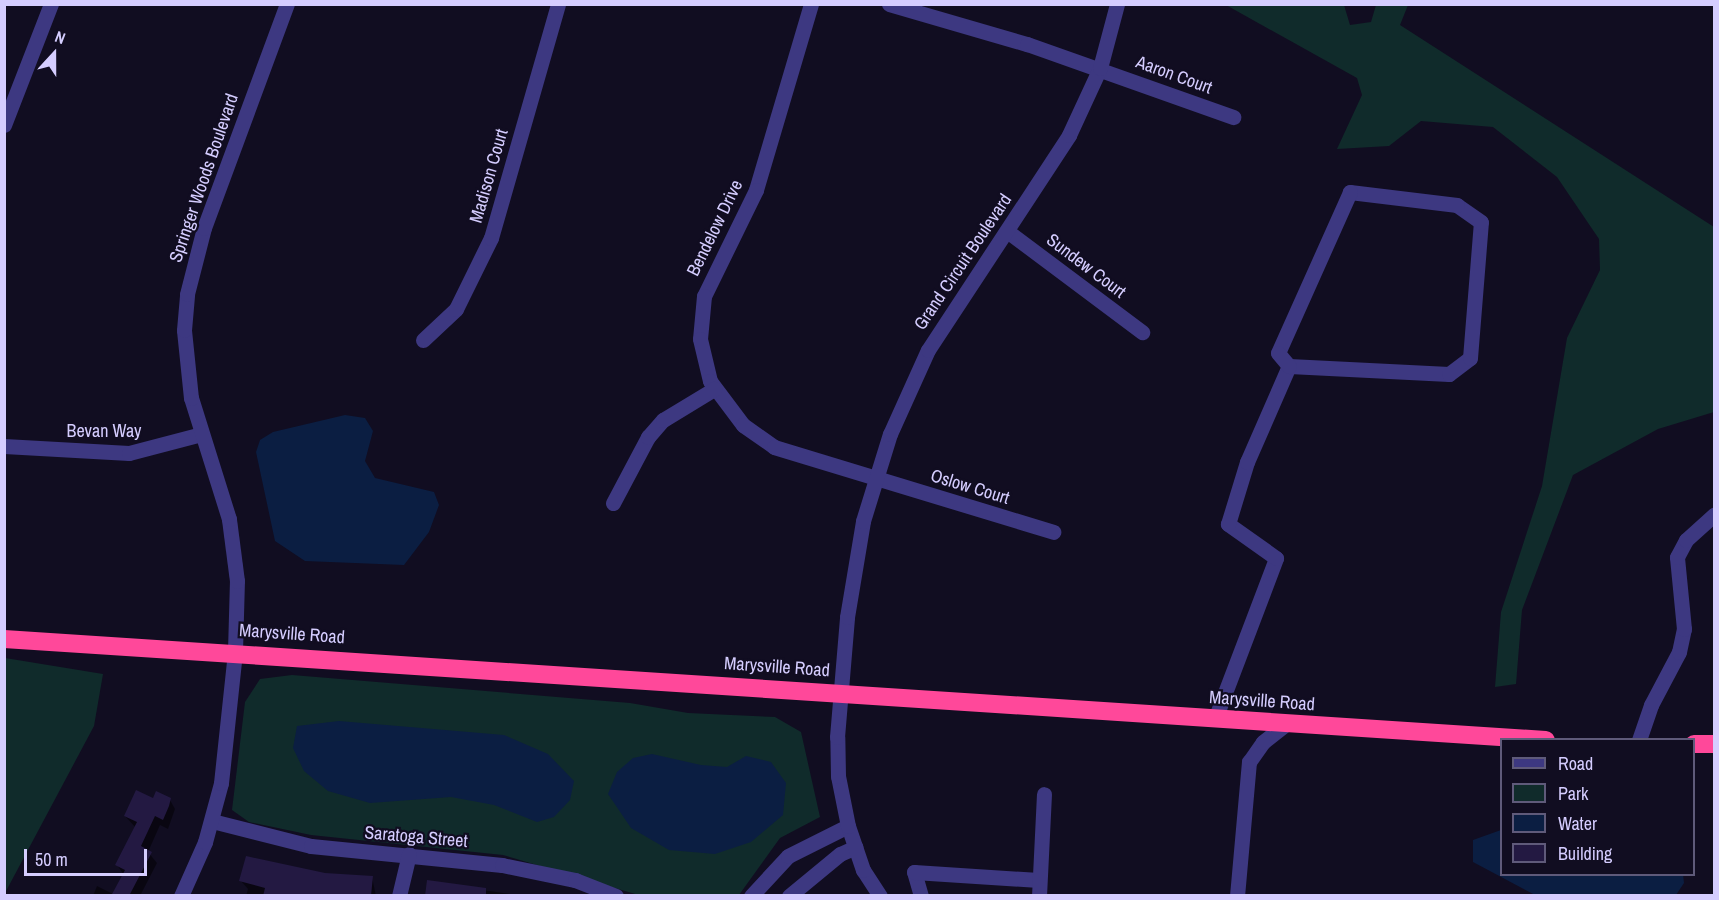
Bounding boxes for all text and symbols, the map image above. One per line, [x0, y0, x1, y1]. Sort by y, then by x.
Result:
north arrow [24, 24, 84, 84]
text: N [52, 25, 69, 49]
street label: Aaron Court [1133, 51, 1215, 99]
street label: Springer Woods Boulevard [165, 91, 243, 265]
street label: Madison Court [465, 126, 513, 226]
street label: Bendelow Drive [682, 176, 748, 280]
street label: Grand Circuit Boulevard [910, 190, 1016, 334]
street label: Sundew Court [1042, 229, 1130, 303]
street label: Bevan Way [67, 420, 141, 442]
street label: Oslow Court [928, 465, 1012, 509]
street label: Marysville Road [238, 620, 346, 648]
street label: Marysville Road [723, 653, 831, 681]
street label: Marysville Road [1208, 687, 1316, 715]
legend [1500, 738, 1695, 876]
text: Road [1558, 751, 1593, 776]
text: Park [1558, 781, 1588, 806]
text: Water [1558, 811, 1597, 836]
street label: Saratoga Street [364, 822, 468, 852]
scale bar [27, 837, 150, 875]
text: Building [1558, 841, 1612, 866]
text: 50 m [35, 847, 68, 872]

